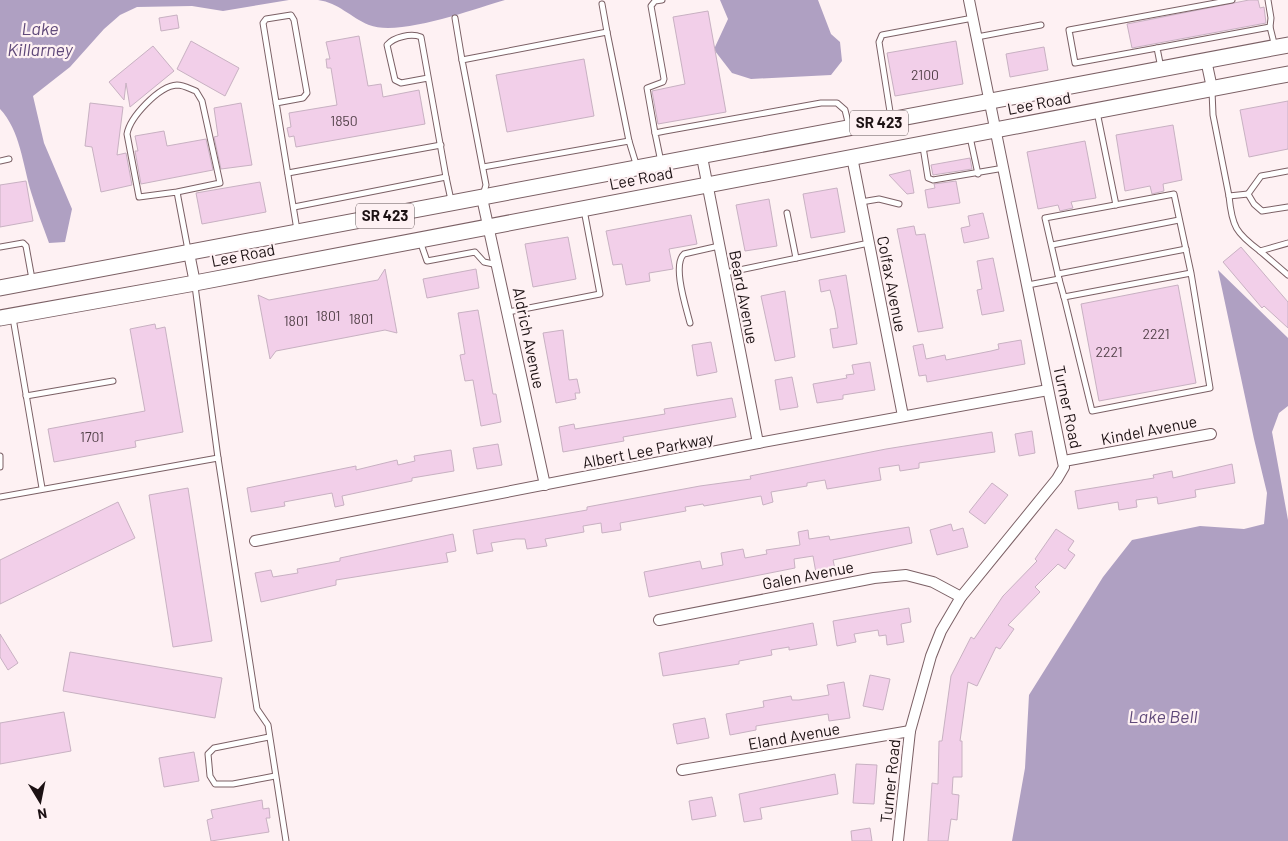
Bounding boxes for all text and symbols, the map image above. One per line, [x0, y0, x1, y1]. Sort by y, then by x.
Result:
water label: Lake Killarney [7, 17, 74, 60]
house number: 2100 [911, 66, 939, 83]
street label: Lee Road [1005, 87, 1072, 118]
road number: SR 423 [850, 110, 908, 136]
house number: 1850 [330, 112, 358, 129]
street label: Lee Road [607, 162, 674, 193]
road number: SR 423 [356, 204, 414, 228]
street label: Colfax Avenue [874, 234, 911, 334]
street label: Lee Road [209, 239, 276, 270]
street label: Beard Avenue [726, 248, 763, 345]
street label: Aldrich Avenue [509, 286, 549, 390]
house number: 1801 [316, 307, 340, 324]
house number: 1801 [349, 310, 373, 327]
house number: 1801 [284, 312, 308, 329]
house number: 2221 [1142, 325, 1170, 342]
house number: 2221 [1095, 343, 1123, 360]
street label: Turner Road [1050, 364, 1087, 450]
street label: Kindel Avenue [1099, 411, 1199, 448]
street label: Albert Lee Parkway [581, 427, 716, 472]
house number: 1701 [80, 428, 104, 445]
street label: Galen Avenue [761, 556, 855, 593]
water label: Lake Bell [1129, 705, 1197, 727]
street label: Eland Avenue [747, 718, 841, 753]
street label: Turner Road [876, 738, 903, 824]
north arrow [15, 776, 65, 826]
text: N [36, 805, 48, 823]

